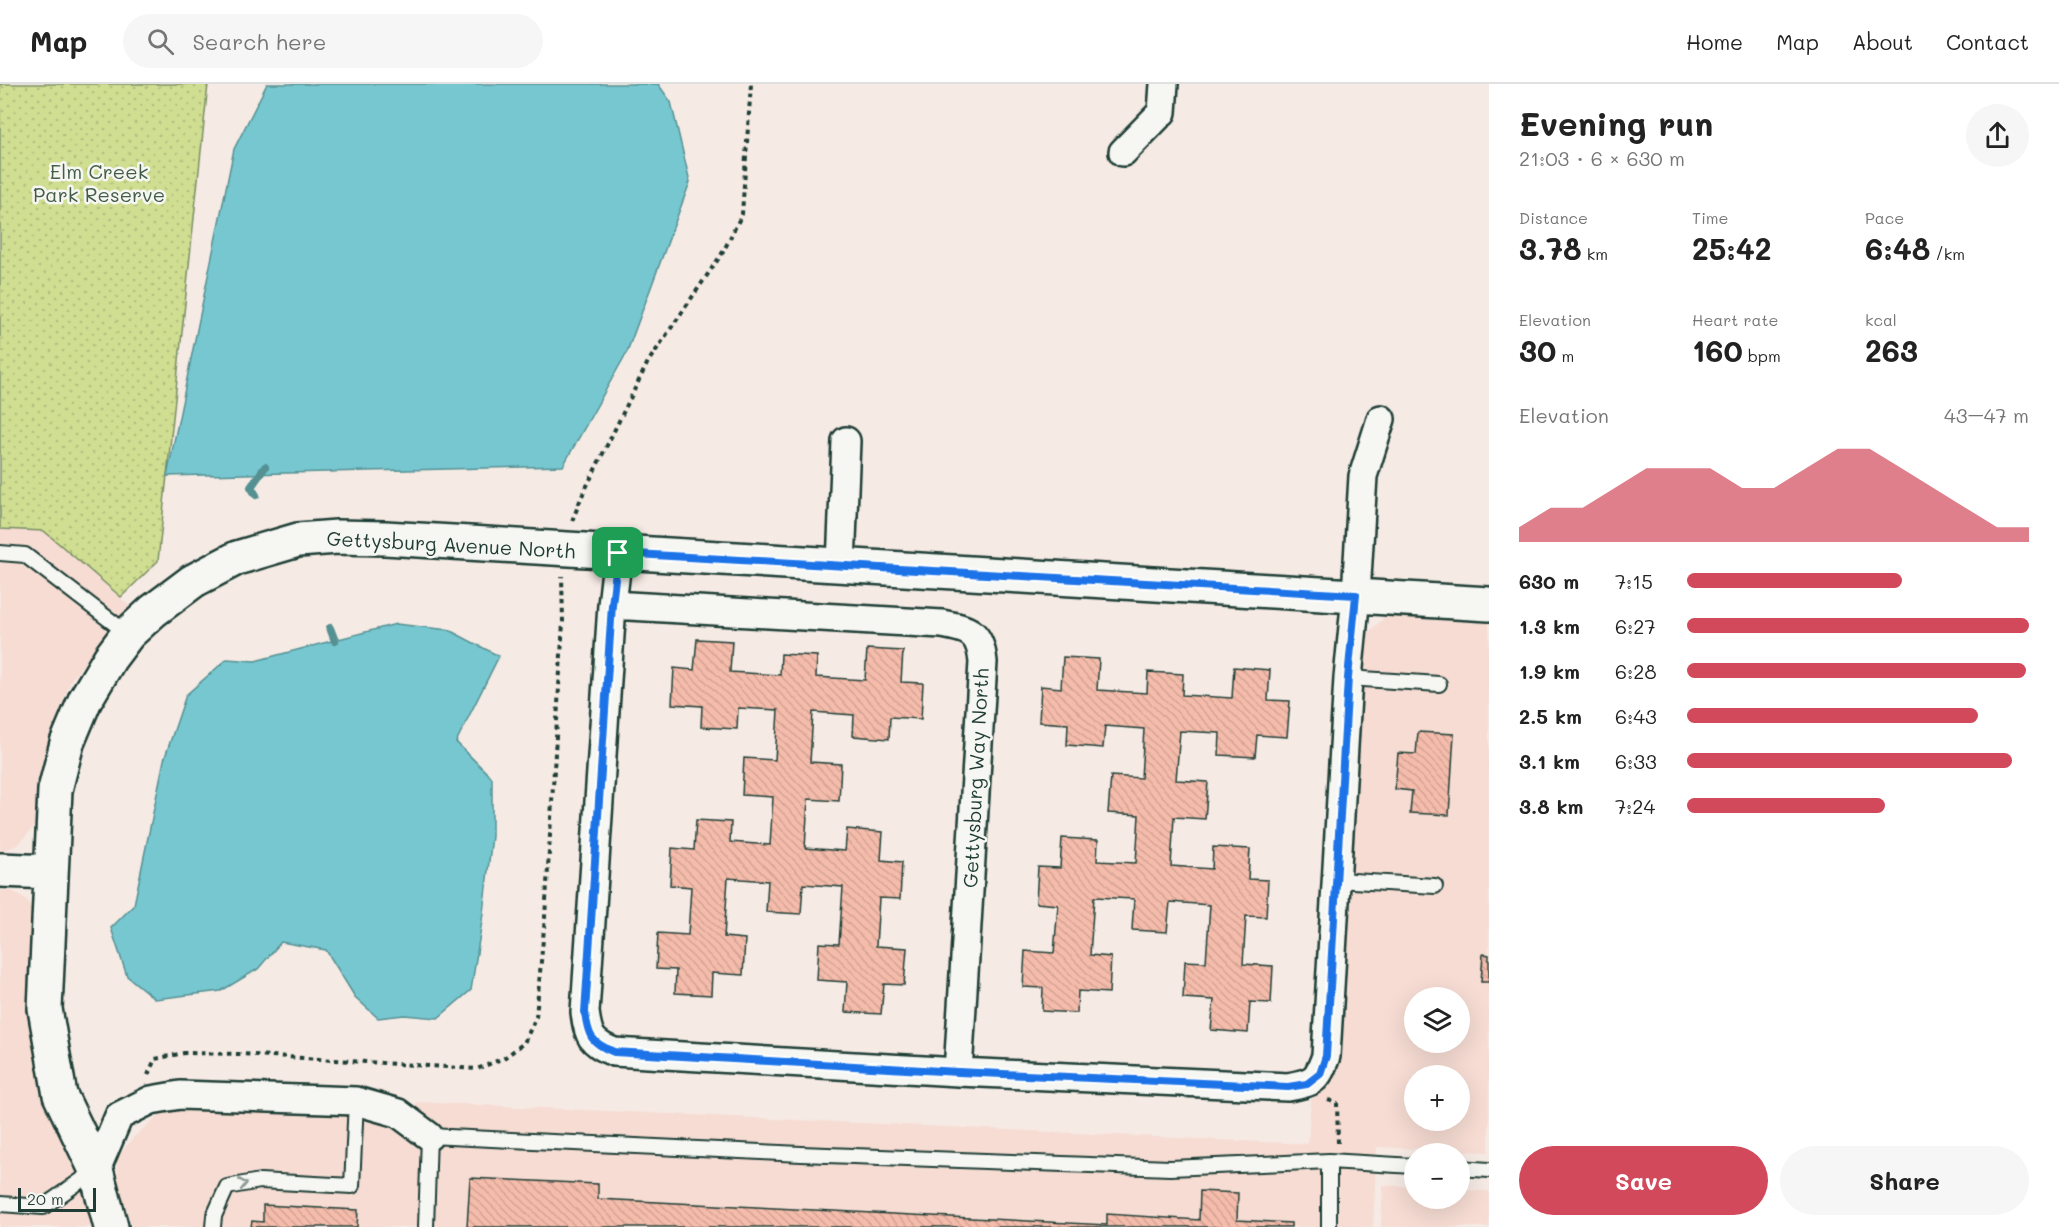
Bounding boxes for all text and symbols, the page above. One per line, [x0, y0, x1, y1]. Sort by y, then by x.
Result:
search box [123, 14, 543, 68]
text: Map [30, 23, 87, 59]
icon: search [144, 25, 177, 58]
text: Search here [192, 27, 326, 56]
text: Home [1686, 28, 1743, 55]
text: Map [1776, 28, 1819, 55]
text: About [1852, 28, 1913, 55]
text: Contact [1946, 28, 2029, 55]
text: Evening run [1519, 101, 1713, 144]
button: share [1966, 104, 2029, 167]
text: 21:03 · 6 × 630 m [1519, 145, 1685, 171]
park label: Elm Creek Park Reserve [33, 158, 165, 207]
text: Distance [1519, 207, 1588, 228]
text: Time [1692, 207, 1728, 228]
text: Pace [1865, 207, 1904, 228]
text: 3.78 [1519, 228, 1582, 268]
text: 25:42 [1692, 228, 1772, 268]
text: 6:48 [1865, 228, 1930, 268]
text: km [1582, 243, 1608, 264]
text: /km [1930, 243, 1965, 264]
text: Elevation [1519, 309, 1591, 330]
text: Heart rate [1692, 309, 1778, 330]
text: kcal [1865, 309, 1897, 330]
text: 30 [1519, 330, 1556, 370]
text: 160 [1692, 330, 1743, 370]
text: 263 [1865, 330, 1918, 370]
text: m [1556, 345, 1574, 366]
text: bpm [1743, 345, 1781, 366]
text: Elevation [1519, 402, 1609, 428]
text: 43–47 m [1944, 402, 2029, 428]
street label: Gettysburg Avenue North [326, 525, 576, 564]
pin [592, 527, 643, 578]
icon: arrive [601, 536, 634, 569]
text: 630 m [1519, 568, 1579, 594]
text: 7:15 [1615, 568, 1653, 594]
text: 1.3 km [1519, 613, 1580, 639]
text: 6:27 [1615, 613, 1656, 639]
text: 1.9 km [1519, 658, 1580, 684]
text: 6:28 [1615, 658, 1657, 684]
street label: Gettysburg Way North [956, 667, 994, 889]
text: 2.5 km [1519, 703, 1582, 729]
text: 6:43 [1615, 703, 1657, 729]
text: 3.1 km [1519, 748, 1580, 774]
text: 6:33 [1615, 748, 1657, 774]
text: 3.8 km [1519, 793, 1583, 819]
text: 7:24 [1615, 793, 1655, 819]
map controls [1404, 987, 1470, 1209]
button: layers [1404, 987, 1470, 1053]
button: + [1404, 1065, 1470, 1131]
button: − [1404, 1143, 1470, 1209]
button: Save [1519, 1146, 1768, 1215]
button: Share [1780, 1146, 2029, 1215]
one-way arrow [237, 1178, 247, 1191]
scale bar [18, 1185, 96, 1212]
text: 20 m [27, 1188, 64, 1209]

